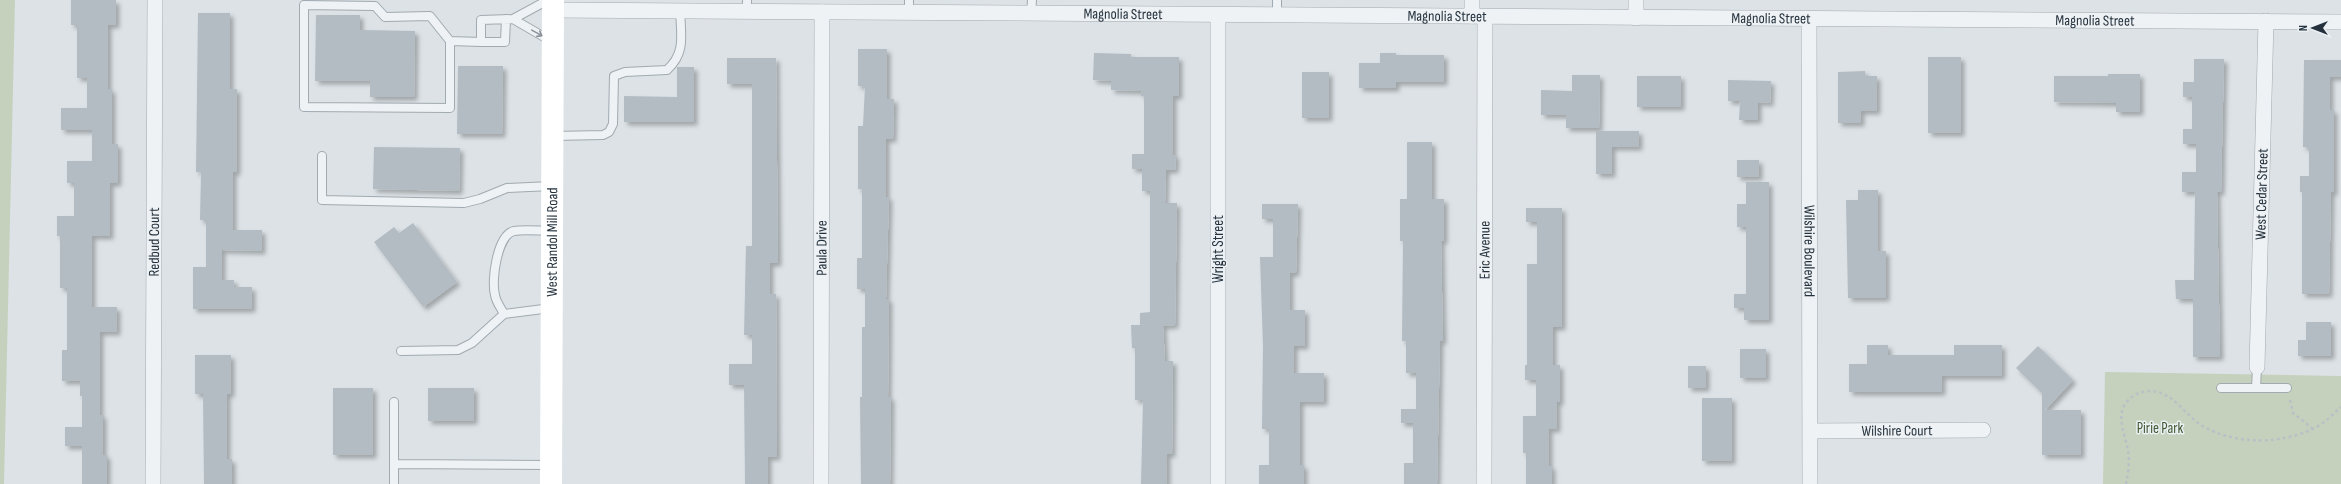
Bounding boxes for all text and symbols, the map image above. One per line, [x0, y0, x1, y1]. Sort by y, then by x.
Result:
street label: Magnolia Street [1083, 5, 1163, 24]
street label: Magnolia Street [1407, 7, 1487, 26]
north arrow [2293, 8, 2333, 48]
street label: Magnolia Street [1731, 9, 1811, 28]
street label: Magnolia Street [2055, 11, 2135, 31]
text: N [2297, 25, 2310, 31]
one-way arrow [531, 29, 543, 37]
street label: West Cedar Street [2251, 148, 2273, 240]
street label: West Randol Mill Road [543, 187, 562, 297]
street label: Wilshire Boulevard [1799, 205, 1819, 297]
street label: Redbud Court [145, 207, 164, 277]
street label: Wright Street [1209, 215, 1228, 283]
street label: Paula Drive [812, 220, 832, 276]
street label: Eric Avenue [1475, 221, 1495, 279]
park label: Pirie Park [2137, 419, 2184, 438]
street label: Wilshire Court [1861, 421, 1933, 441]

